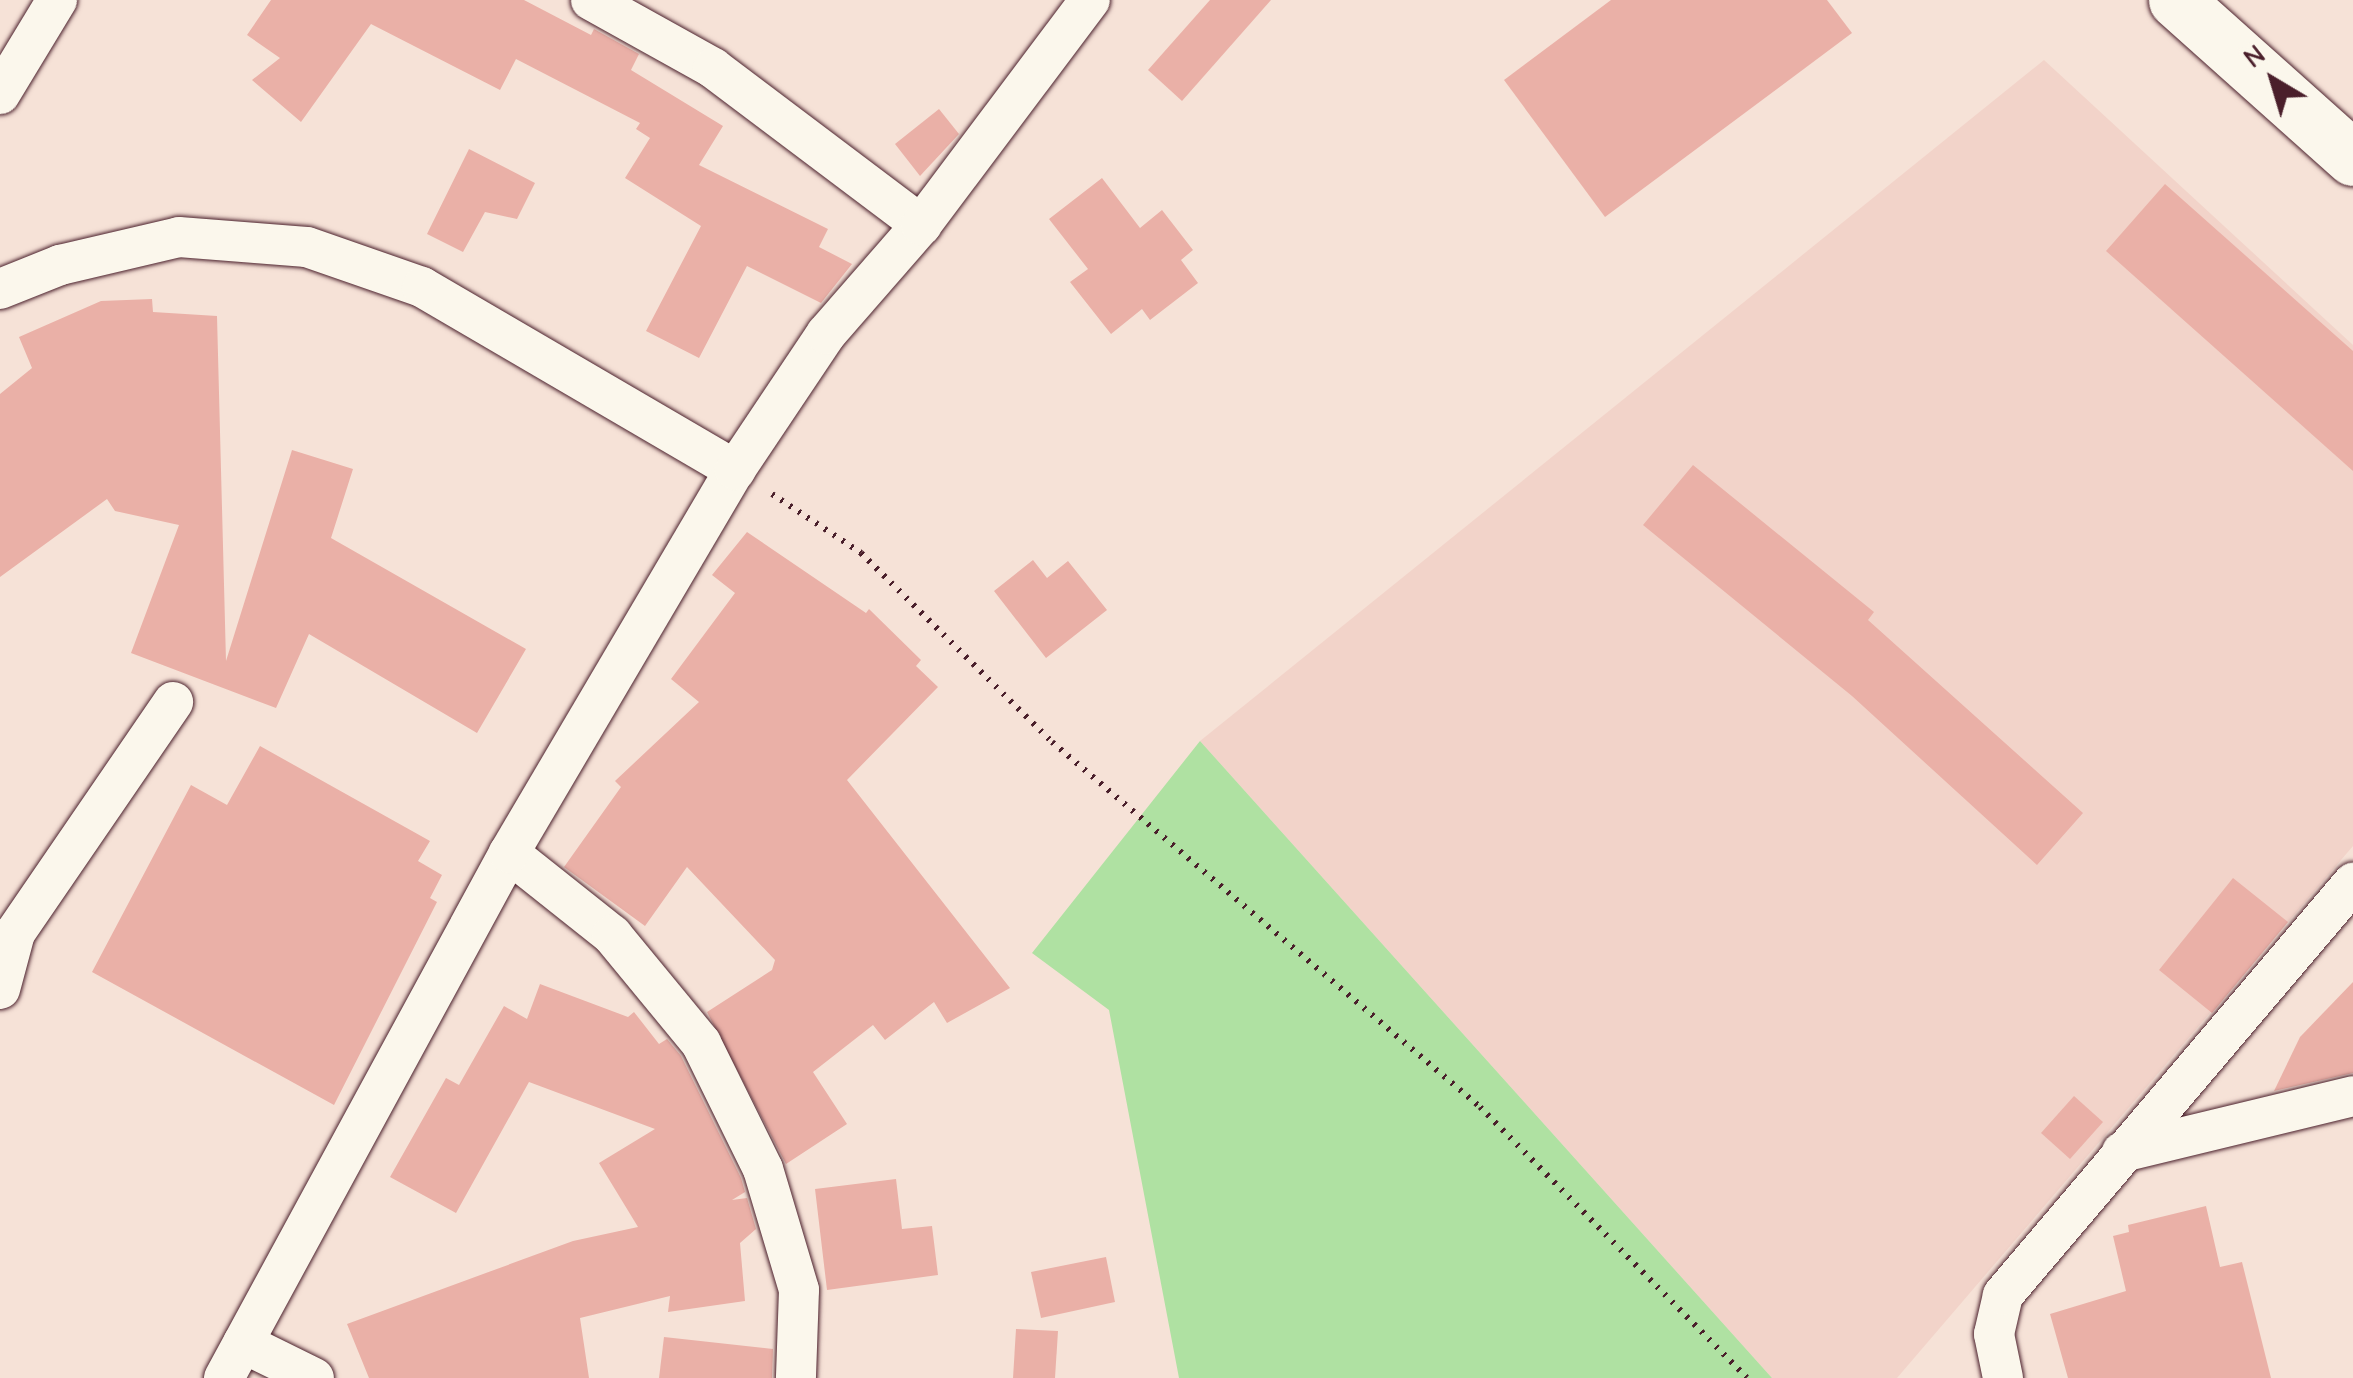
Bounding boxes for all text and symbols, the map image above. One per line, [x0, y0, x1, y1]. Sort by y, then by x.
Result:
north arrow [2223, 30, 2323, 130]
text: N [2237, 38, 2272, 75]

